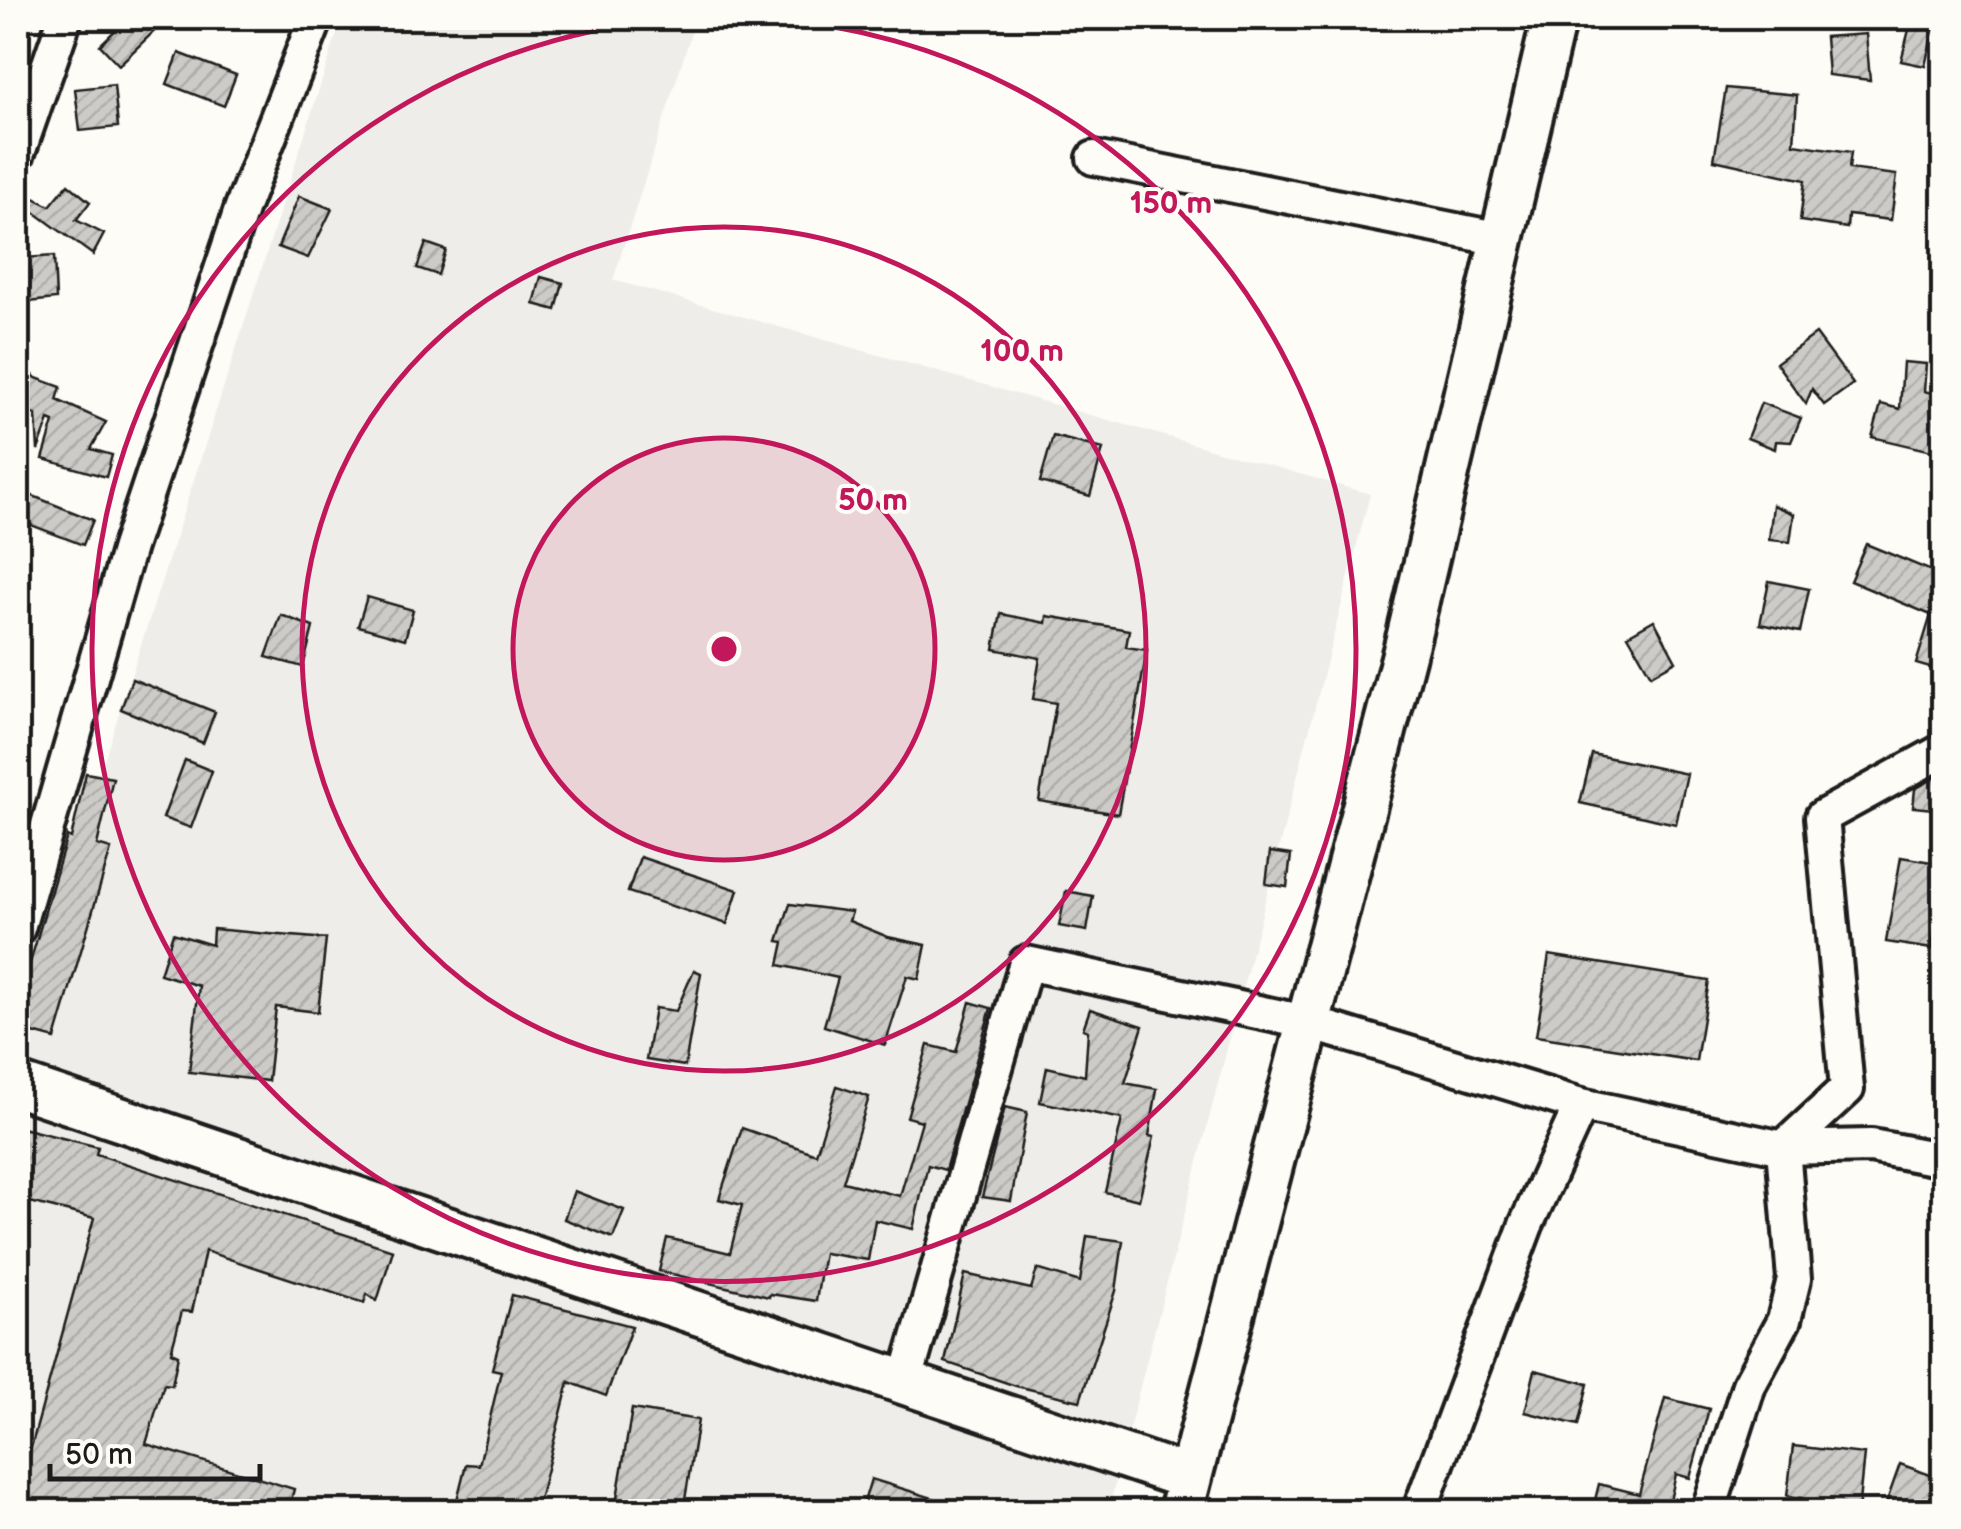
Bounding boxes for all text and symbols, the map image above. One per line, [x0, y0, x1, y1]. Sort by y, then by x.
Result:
text: 150 m [1130, 186, 1212, 222]
text: 100 m [980, 334, 1064, 370]
text: 50 m [838, 483, 908, 519]
centre of rings [706, 631, 742, 667]
scale bar [50, 1419, 260, 1481]
text: 50 m [65, 1437, 133, 1473]

